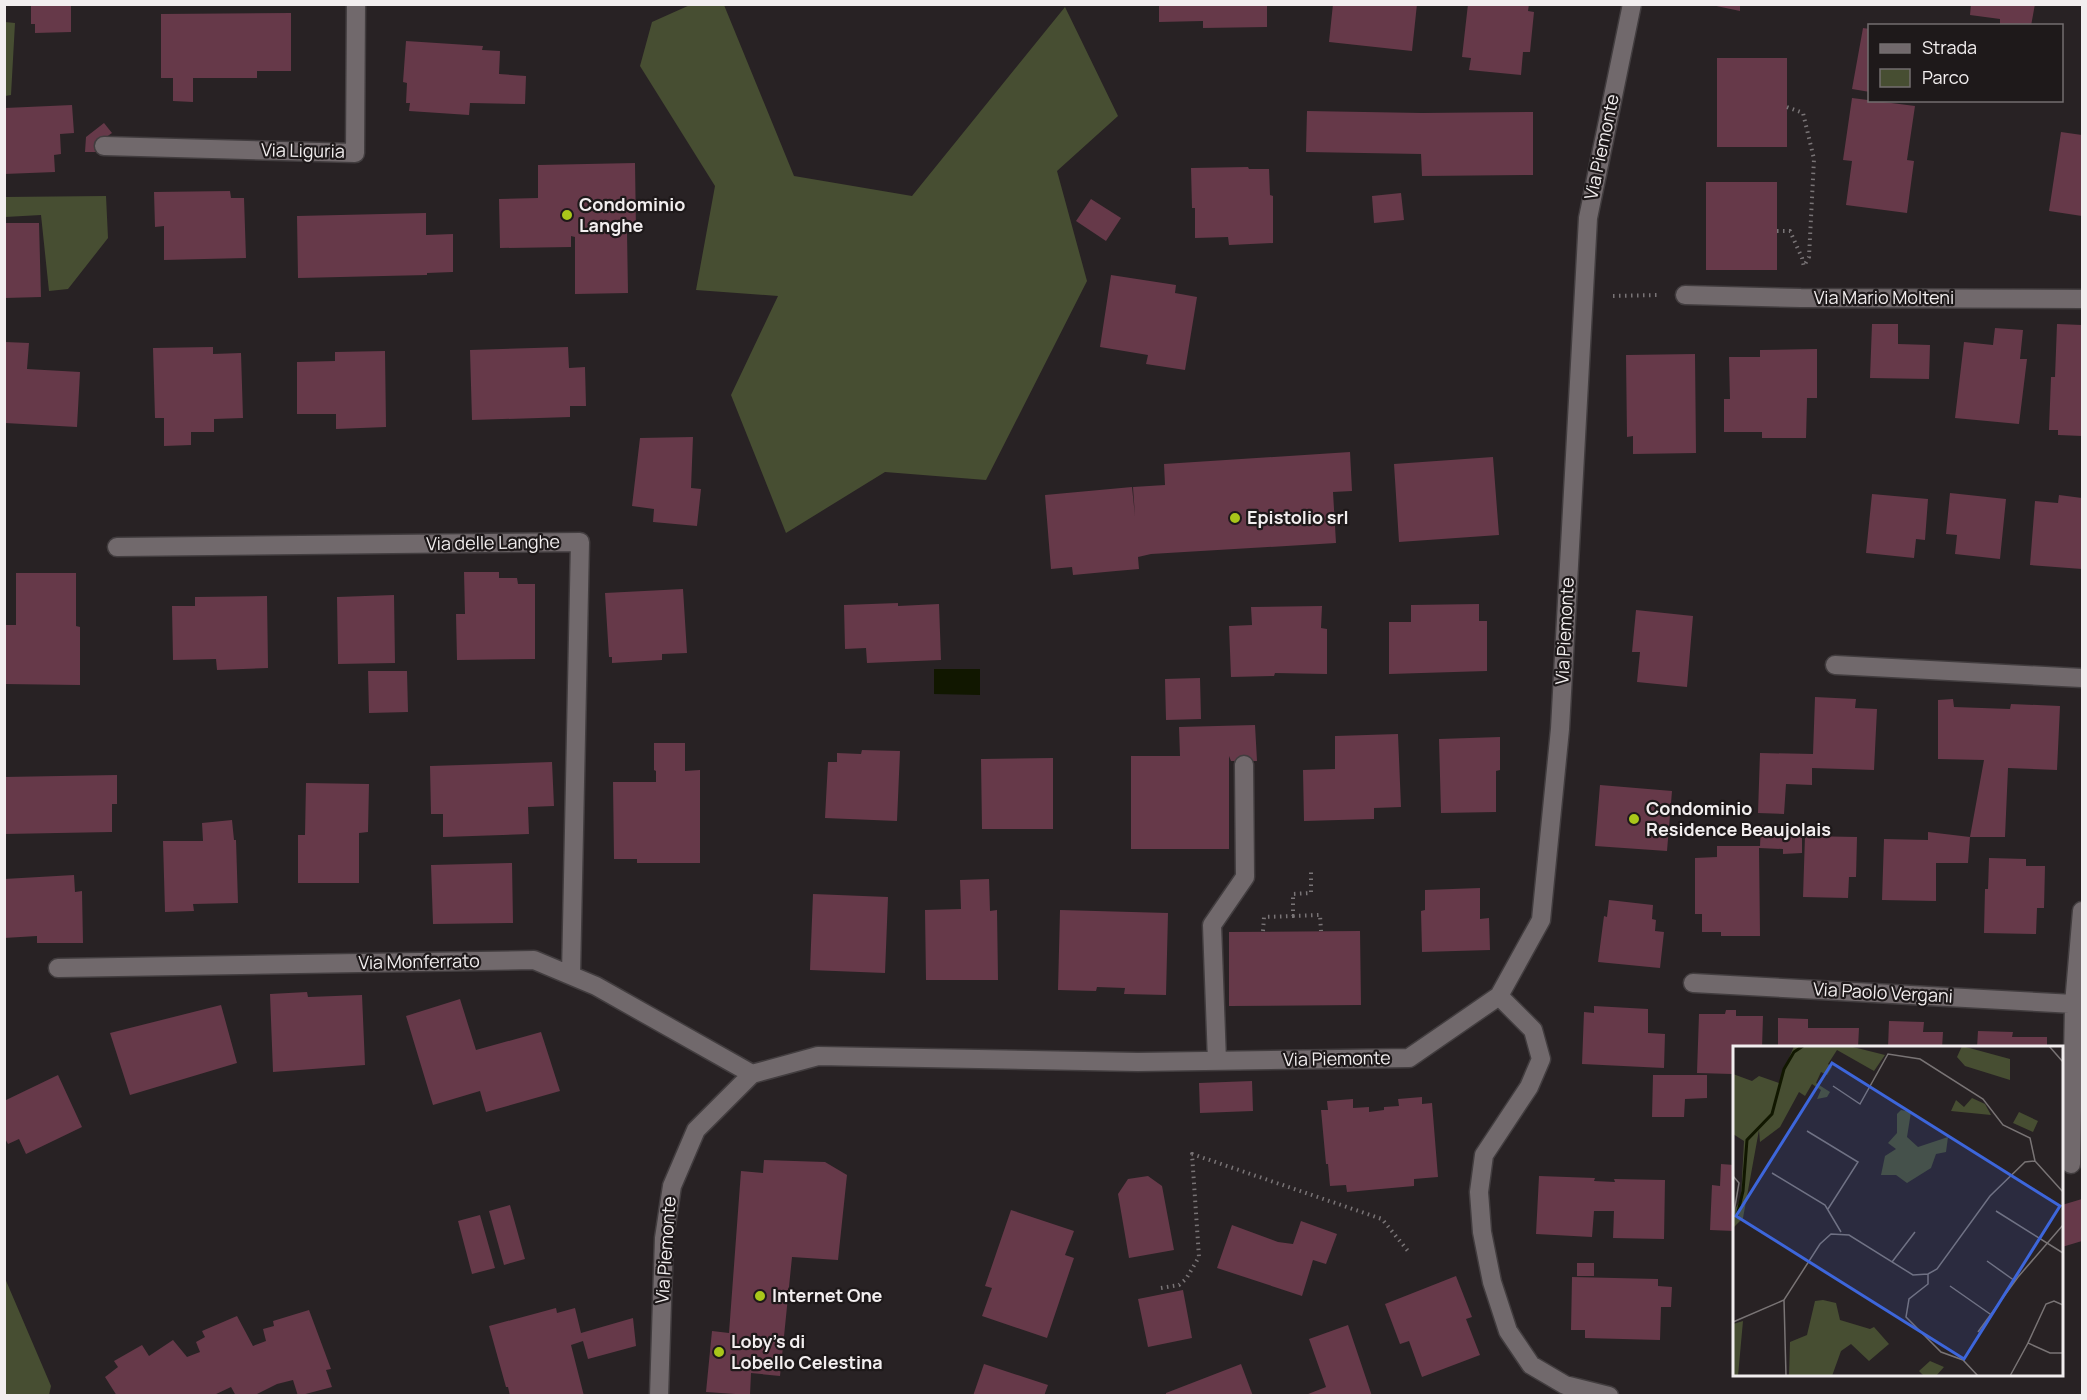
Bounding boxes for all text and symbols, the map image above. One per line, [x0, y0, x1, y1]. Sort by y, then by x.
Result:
legend [1868, 24, 2063, 102]
text: Strada [1922, 35, 1977, 59]
text: Parco [1922, 65, 1969, 89]
street label: Via Piemonte [1578, 92, 1624, 202]
street label: Via Liguria [261, 137, 345, 163]
place label: Condominio Langhe [579, 192, 685, 237]
marker: Condominio Langhe [560, 208, 574, 222]
street label: Via Mario Molteni [1814, 285, 1954, 309]
place label: Epistolio srl [1247, 505, 1349, 529]
marker: Epistolio srl [1228, 511, 1242, 525]
street label: Via delle Langhe [426, 529, 560, 555]
street label: Via Piemonte [1549, 577, 1579, 685]
place label: Condominio Residence Beaujolais [1646, 796, 1831, 841]
marker: Condominio Residence Beaujolais [1627, 812, 1641, 826]
street label: Via Monferrato [358, 948, 480, 974]
street label: Via Paolo Vergani [1813, 976, 1954, 1008]
street label: Via Piemonte [1283, 1045, 1391, 1071]
inset map [1733, 1046, 2063, 1376]
street label: Via Piemonte [649, 1195, 681, 1304]
place label: Internet One [772, 1283, 883, 1307]
marker: Internet One [753, 1289, 767, 1303]
place label: Loby's di Lobello Celestina [731, 1329, 883, 1374]
marker: Loby's di Lobello Celestina [712, 1345, 726, 1359]

